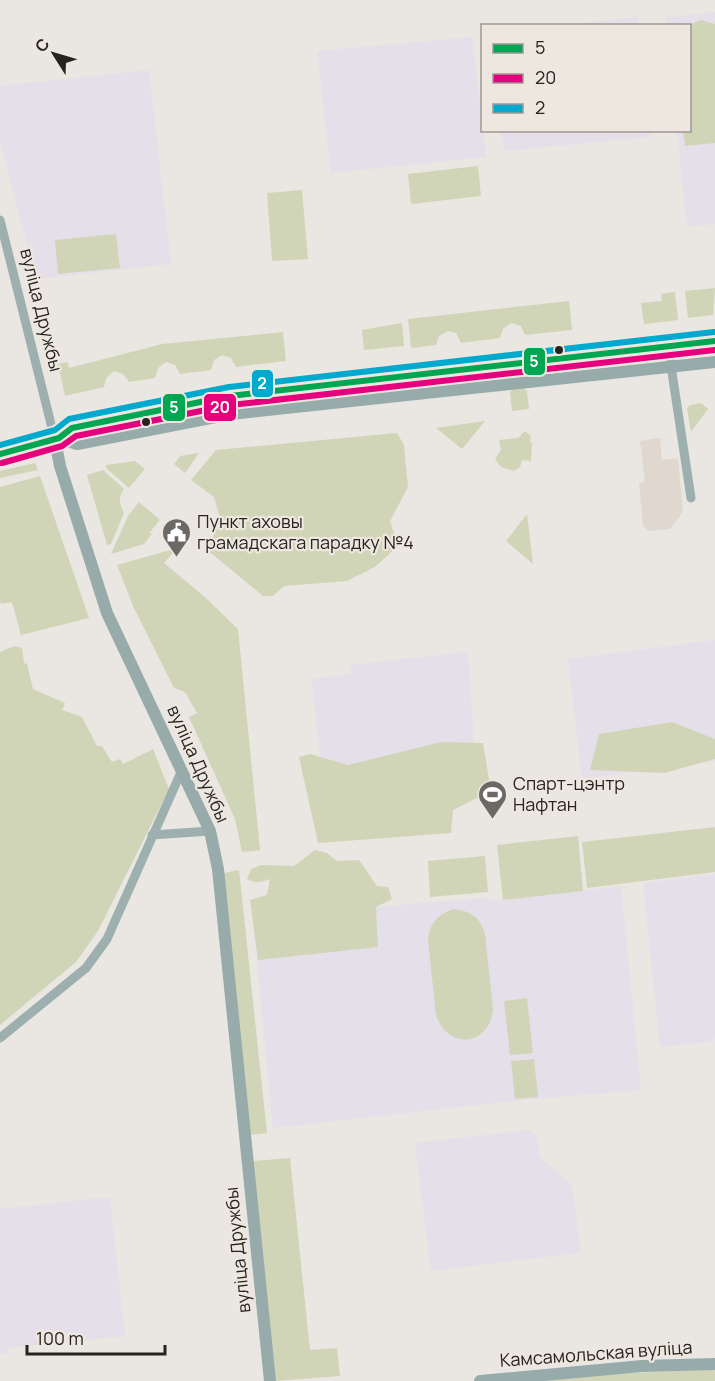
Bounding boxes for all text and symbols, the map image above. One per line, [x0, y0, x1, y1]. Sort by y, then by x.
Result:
north arrow [24, 24, 84, 84]
legend [481, 24, 691, 132]
text: С [30, 33, 54, 56]
text: 5 [535, 35, 545, 59]
text: 20 [535, 65, 556, 89]
text: 2 [535, 95, 545, 119]
street label: вуліца Дружбы [15, 246, 69, 374]
unlabelled marker [553, 344, 565, 356]
line badge: 5 [523, 347, 546, 376]
text: 5 [529, 350, 539, 372]
line badge: 2 [251, 369, 274, 398]
text: 2 [257, 372, 267, 394]
line badge: 5 [162, 393, 186, 422]
line badge: 20 [203, 393, 237, 422]
text: 5 [169, 396, 179, 418]
text: 20 [210, 396, 230, 418]
unlabelled marker [140, 416, 152, 428]
place label: Пункт аховы грамадскага парадку №4 [197, 509, 414, 554]
public building icon: Пункт аховы грамадскага парадку №4 [160, 516, 192, 558]
street label: вуліца Дружбы [162, 701, 236, 826]
place label: Спарт-цэнтр Нафтан [513, 771, 625, 816]
sports icon: Спарт-цэнтр Нафтан [476, 778, 508, 820]
street label: вуліца Дружбы [218, 1186, 256, 1314]
scale bar [27, 1318, 165, 1356]
text: 100 m [36, 1326, 84, 1350]
street label: Камсамольская вуліца [499, 1334, 693, 1372]

